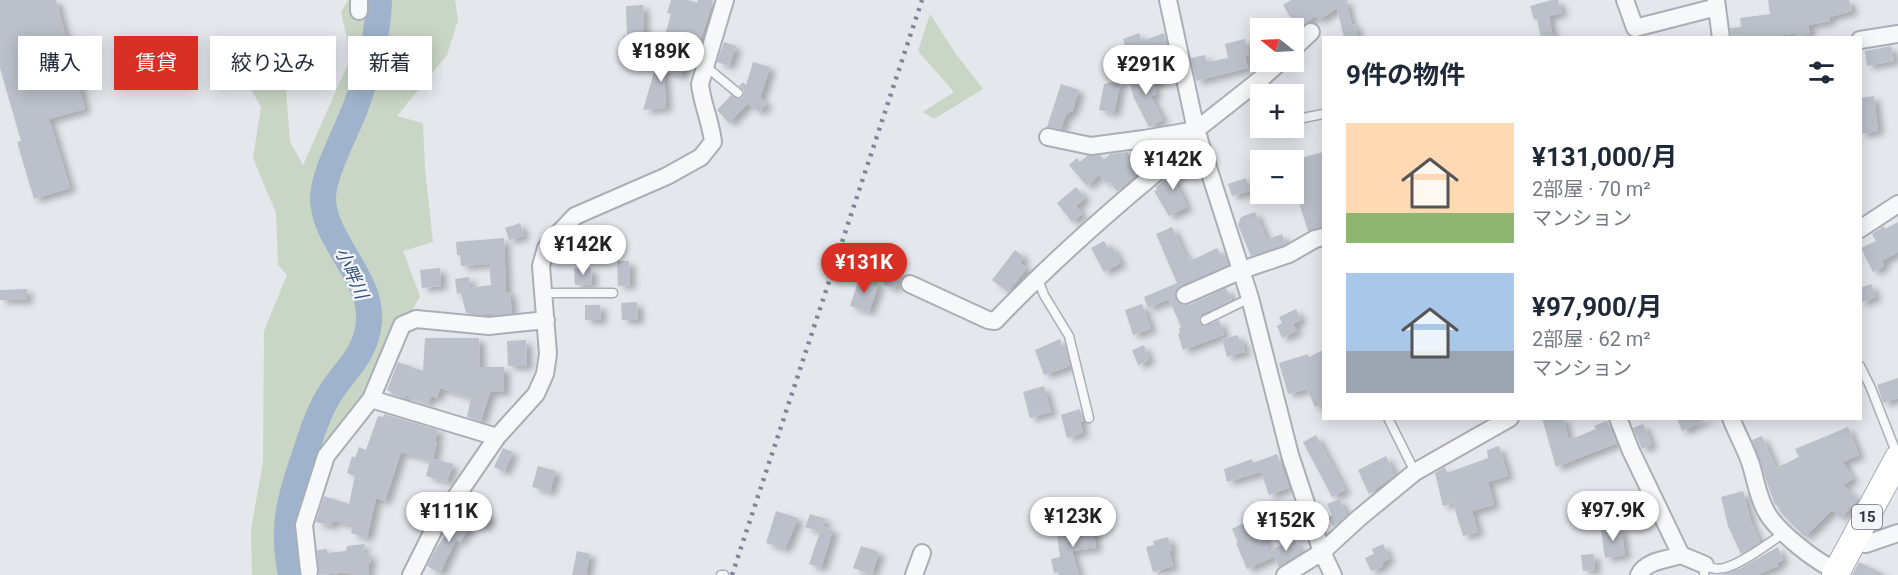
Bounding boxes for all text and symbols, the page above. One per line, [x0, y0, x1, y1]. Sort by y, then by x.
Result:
north arrow [1250, 18, 1304, 72]
map controls [1250, 18, 1304, 204]
pin: ¥189K [619, 32, 703, 83]
chip: 購入 [18, 36, 102, 90]
chip: 賃貸 [114, 36, 198, 90]
chip: 絞り込み [210, 36, 336, 90]
chip: 新着 [348, 36, 432, 90]
text: ¥189K [632, 39, 690, 63]
pin: ¥291K [1104, 45, 1188, 96]
text: ¥291K [1117, 52, 1175, 76]
icon: filters [1805, 56, 1838, 89]
text: 9件の物件 [1346, 60, 1465, 90]
button: + [1250, 84, 1304, 138]
pin: ¥142K [1131, 140, 1215, 191]
text: ¥131,000/月 [1532, 142, 1678, 172]
text: ¥142K [1144, 147, 1202, 171]
icon: home [1394, 147, 1466, 219]
button: − [1250, 150, 1304, 204]
text: 2部屋 · 70 m² [1532, 177, 1651, 201]
text: マンション [1532, 206, 1632, 230]
pin: ¥142K [541, 225, 625, 276]
text: ¥142K [554, 232, 612, 256]
pin: ¥131K [822, 243, 906, 294]
water label: 小畔川 [331, 244, 373, 304]
text: ¥131K [835, 250, 893, 274]
text: ¥97,900/月 [1532, 292, 1663, 322]
icon: home [1394, 297, 1466, 369]
text: 2部屋 · 62 m² [1532, 327, 1651, 351]
text: マンション [1532, 356, 1632, 380]
pin: ¥97.9K [1564, 491, 1662, 542]
pin: ¥111K [407, 492, 491, 543]
pin: ¥123K [1031, 497, 1115, 548]
text: ¥97.9K [1581, 498, 1645, 522]
text: ¥111K [420, 499, 478, 523]
pin: ¥152K [1244, 501, 1328, 552]
text: ¥123K [1044, 504, 1102, 528]
road number: 15 [1852, 505, 1882, 529]
text: ¥152K [1257, 508, 1315, 532]

